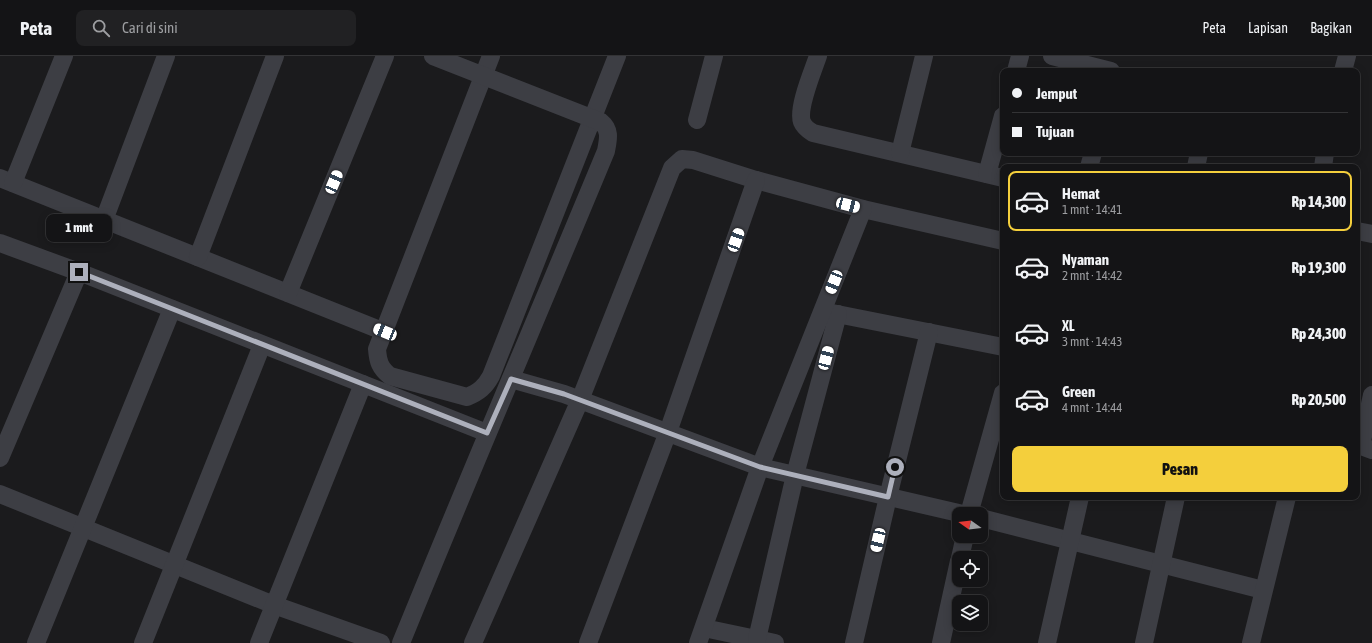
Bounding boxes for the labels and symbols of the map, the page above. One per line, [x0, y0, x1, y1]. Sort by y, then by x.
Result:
car [324, 169, 344, 195]
car [835, 196, 861, 214]
callout: 1 mnt [46, 214, 112, 242]
car [726, 227, 746, 253]
route end [70, 263, 88, 281]
car [824, 269, 844, 295]
car [372, 322, 398, 342]
car [817, 345, 835, 371]
route start [886, 458, 904, 476]
north arrow [952, 507, 988, 543]
car [869, 527, 887, 553]

